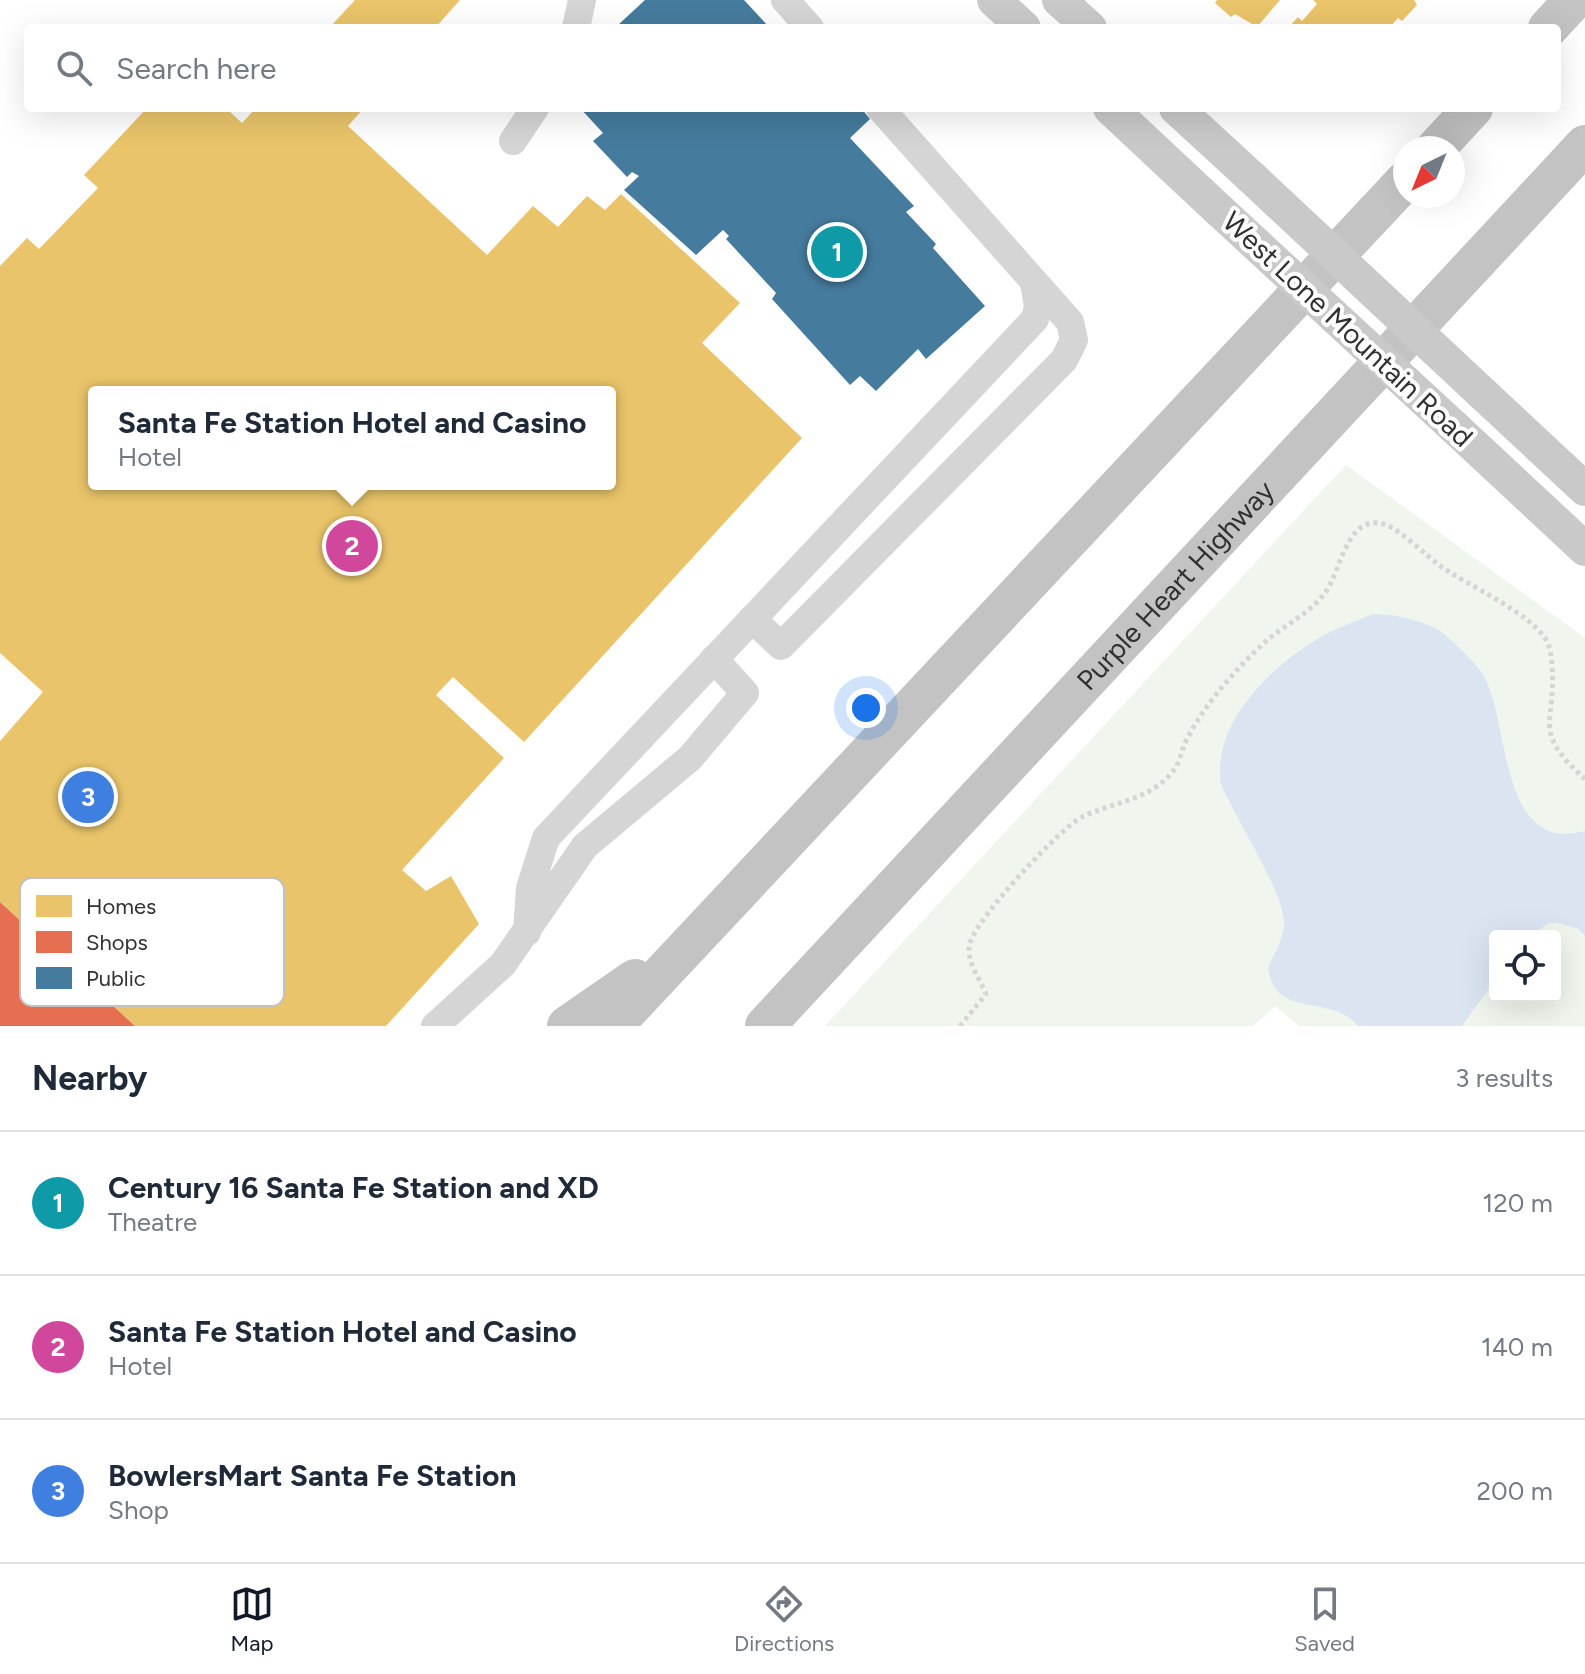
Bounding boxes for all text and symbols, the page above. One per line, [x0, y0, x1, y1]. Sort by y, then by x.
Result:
search box [24, 24, 1561, 112]
icon: search [52, 46, 96, 90]
text: Search here [116, 50, 276, 87]
north arrow [1393, 136, 1465, 208]
street label: West Lone Mountain Road [1216, 204, 1480, 454]
pin: 1 [811, 222, 863, 282]
popup [88, 386, 616, 490]
text: Santa Fe Station Hotel and Casino [118, 404, 586, 441]
text: Hotel [118, 441, 182, 473]
street label: Purple Heart Highway [1070, 473, 1281, 697]
pin: 2 [326, 516, 378, 576]
your location [846, 688, 886, 728]
pin: 3 [62, 767, 114, 827]
legend [20, 878, 284, 1006]
text: Homes [86, 893, 156, 920]
text: Shops [86, 929, 148, 956]
map controls [1489, 930, 1561, 1002]
button: locate [1489, 930, 1561, 1002]
text: Public [86, 965, 146, 992]
text: Nearby [32, 1058, 147, 1099]
text: 3 results [1455, 1062, 1553, 1094]
text: Century 16 Santa Fe Station and XD [108, 1169, 599, 1206]
text: 1 [53, 1187, 63, 1219]
text: 120 m [1483, 1187, 1553, 1219]
text: Theatre [108, 1206, 197, 1238]
text: Santa Fe Station Hotel and Casino [108, 1313, 577, 1350]
text: 2 [50, 1331, 66, 1363]
text: 140 m [1481, 1331, 1553, 1363]
text: Hotel [108, 1350, 172, 1382]
text: BowlersMart Santa Fe Station [108, 1457, 516, 1494]
text: 3 [51, 1475, 65, 1507]
text: 200 m [1477, 1475, 1553, 1507]
text: Shop [108, 1494, 169, 1526]
tab: Map [230, 1582, 274, 1657]
tab: Directions [734, 1582, 834, 1657]
tab: Saved [1294, 1582, 1355, 1657]

